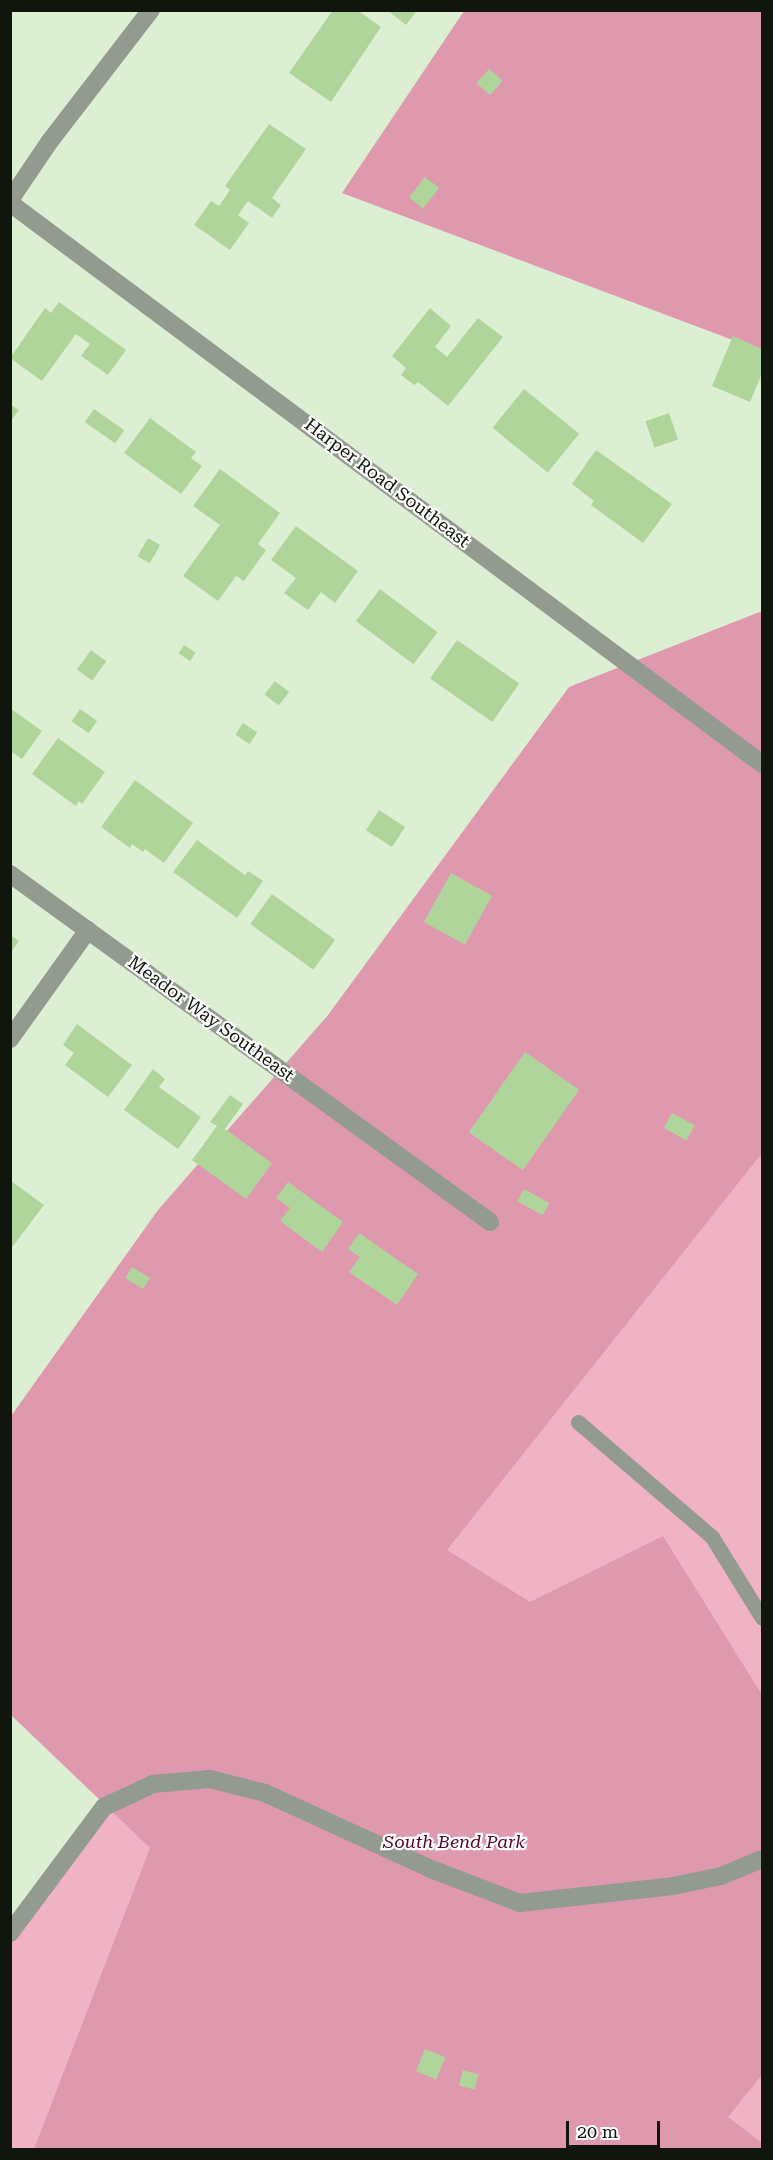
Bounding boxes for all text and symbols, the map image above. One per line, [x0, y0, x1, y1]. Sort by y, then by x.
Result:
street label: Harper Road Southeast [300, 414, 474, 552]
street label: Meador Way Southeast [124, 952, 298, 1086]
park label: South Bend Park [383, 1831, 525, 1853]
scale bar [569, 2109, 664, 2147]
text: 20 m [577, 2121, 618, 2142]

